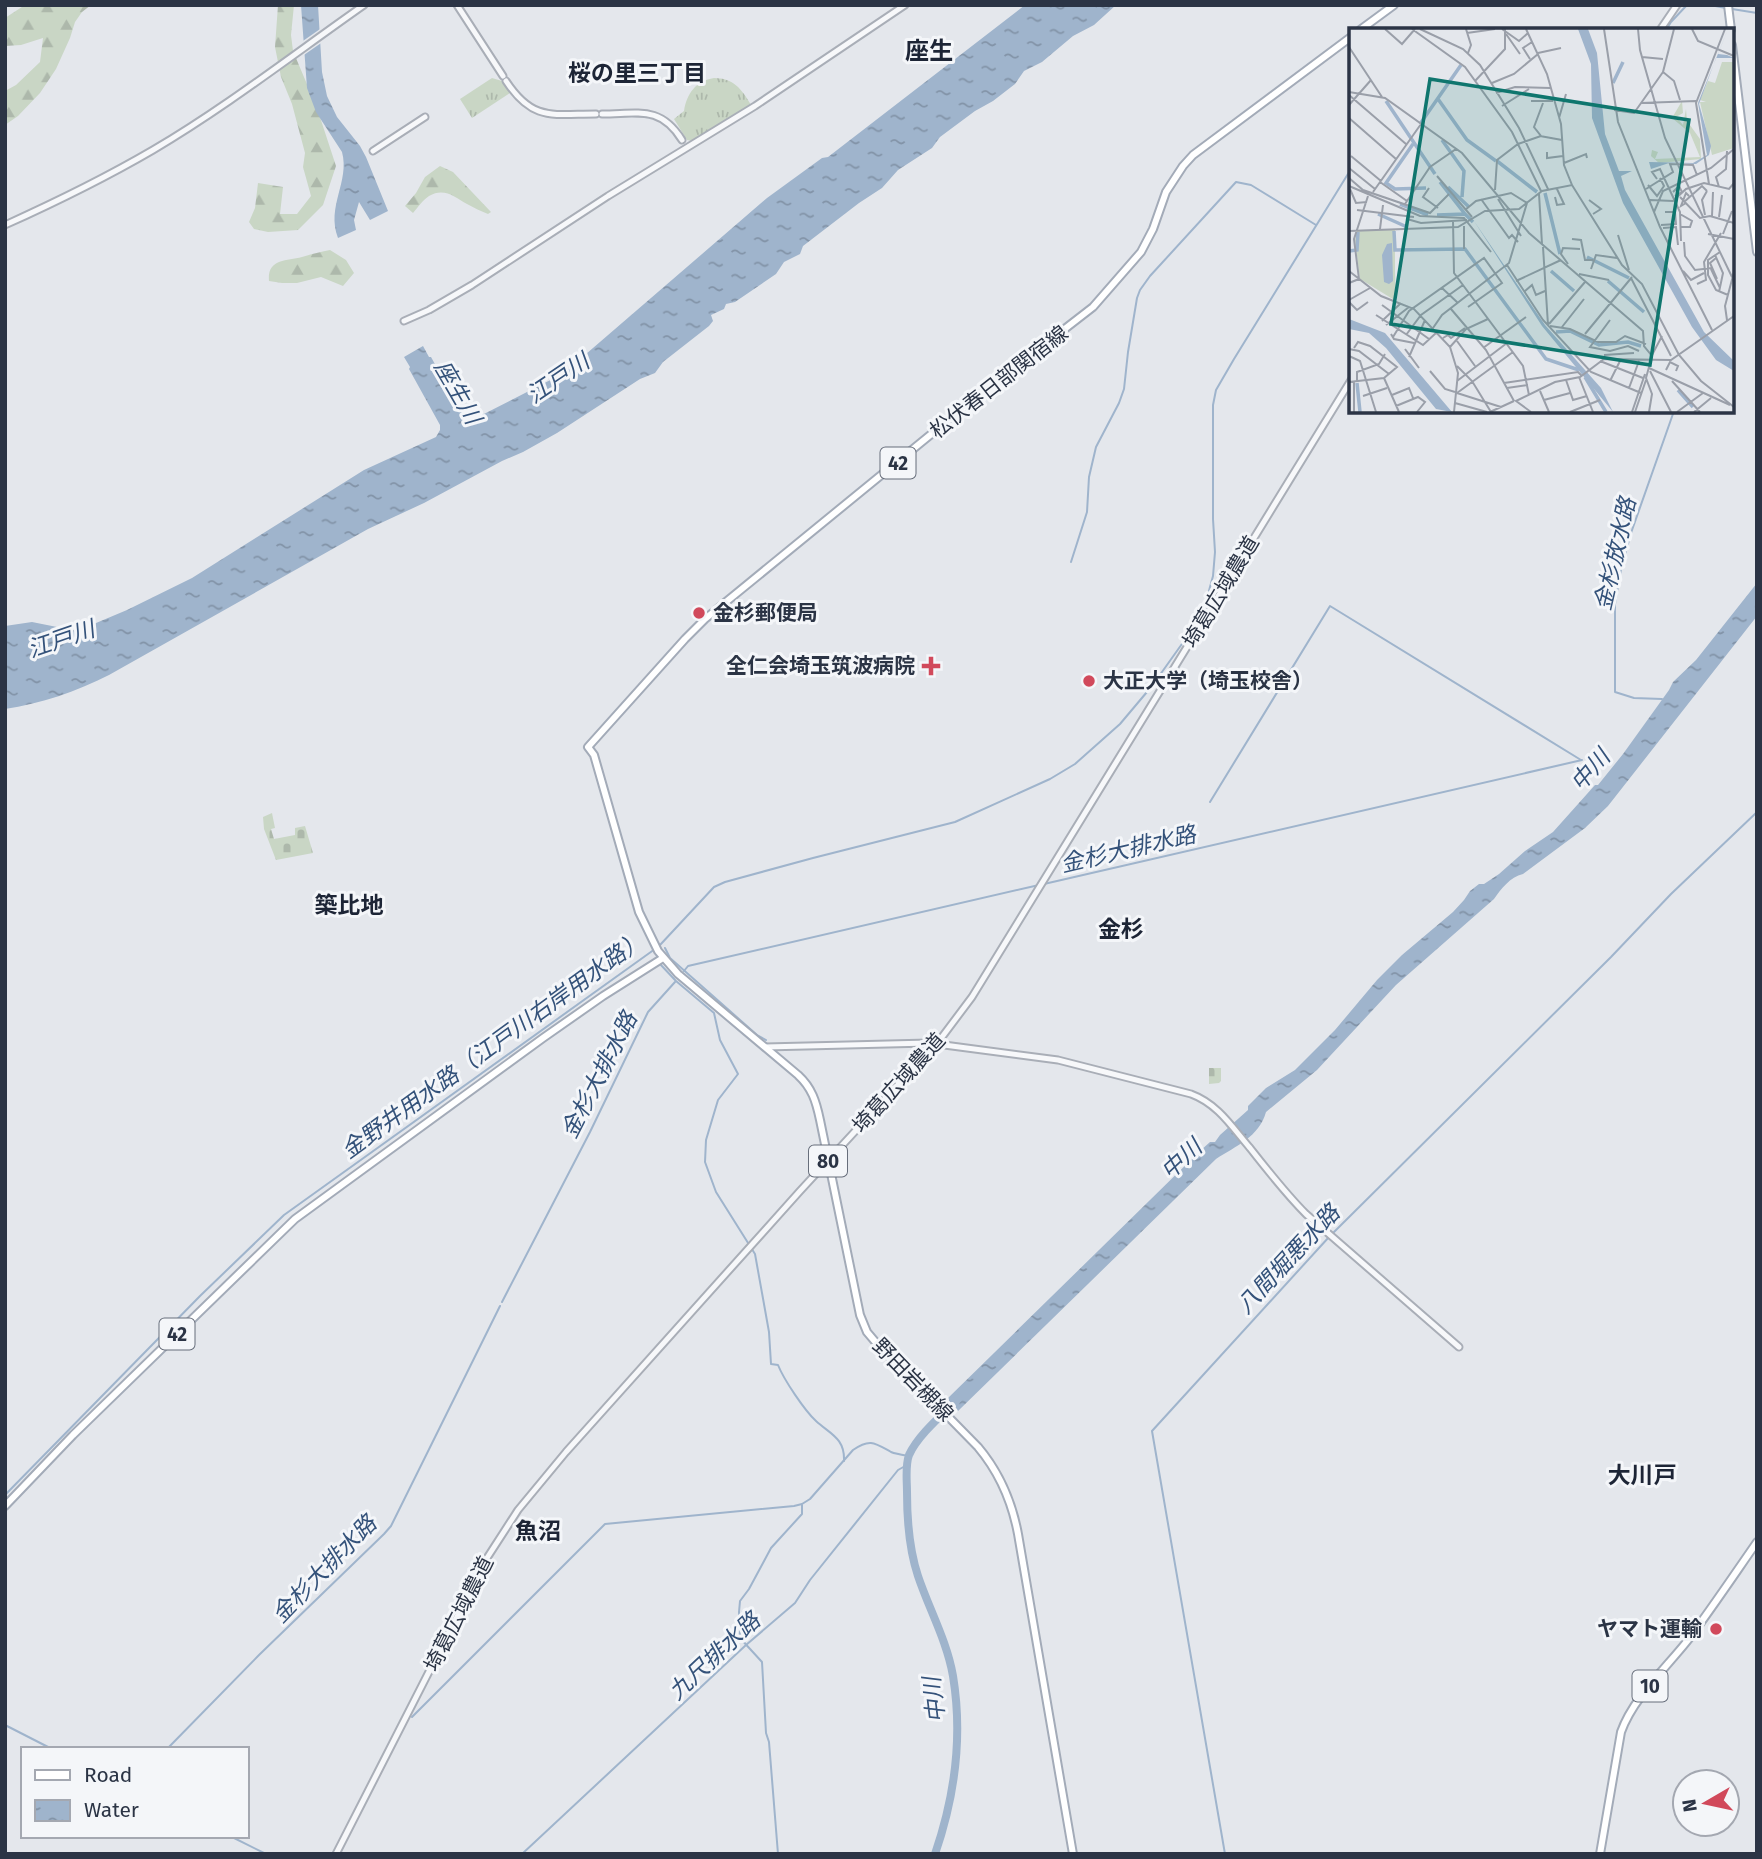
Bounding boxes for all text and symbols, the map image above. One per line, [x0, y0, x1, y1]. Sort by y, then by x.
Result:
inset map [1349, 28, 1734, 413]
district label: 座生 [905, 37, 953, 65]
district label: 桜の里三丁目 [568, 59, 706, 87]
street label: 松伏春日部関宿線 [925, 320, 1073, 444]
water label: 江戸川 [522, 345, 597, 409]
water label: 座生川 [429, 355, 489, 431]
road number: 42 [880, 447, 916, 478]
water label: 金杉放水路 [1588, 493, 1642, 613]
street label: 埼葛広域農道 [1177, 531, 1265, 653]
place label: 金杉郵便局 [713, 600, 818, 626]
marker: 金杉郵便局 [691, 605, 707, 621]
water label: 江戸川 [24, 614, 101, 663]
place label: 全仁会埼玉筑波病院 [726, 653, 915, 679]
marker: 全仁会埼玉筑波病院 [921, 656, 941, 676]
place label: 大正大学（埼玉校舎） [1103, 668, 1313, 694]
marker: 大正大学（埼玉校舎） [1081, 673, 1097, 689]
water label: 中川 [1564, 741, 1618, 797]
water label: 金杉大排水路 [1058, 819, 1200, 878]
district label: 築比地 [315, 891, 384, 919]
district label: 金杉 [1098, 915, 1144, 943]
water label: 金野井用水路（江戸川右岸用水路） [336, 926, 650, 1164]
water label: 金杉大排水路 [555, 1005, 644, 1143]
street label: 埼葛広域農道 [847, 1027, 951, 1139]
water label: 中川 [1155, 1131, 1210, 1185]
road number: 80 [809, 1146, 847, 1176]
water label: 八間堀悪水路 [1231, 1198, 1347, 1319]
road number: 42 [160, 1318, 194, 1350]
street label: 野田岩槻線 [867, 1333, 959, 1427]
district label: 大川戸 [1608, 1461, 1677, 1489]
water label: 金杉大排水路 [266, 1508, 383, 1628]
district label: 魚沼 [515, 1517, 561, 1545]
street label: 埼葛広域農道 [419, 1552, 499, 1676]
water label: 九尺排水路 [662, 1605, 767, 1705]
place label: ヤマト運輸 [1597, 1616, 1702, 1642]
marker: ヤマト運輸 [1708, 1621, 1724, 1637]
road number: 10 [1632, 1670, 1668, 1702]
water label: 中川 [917, 1672, 951, 1725]
legend [21, 1747, 248, 1838]
text: Road [84, 1762, 132, 1788]
north arrow [1671, 1768, 1741, 1838]
text: Water [84, 1797, 139, 1823]
text: N [1677, 1798, 1702, 1814]

